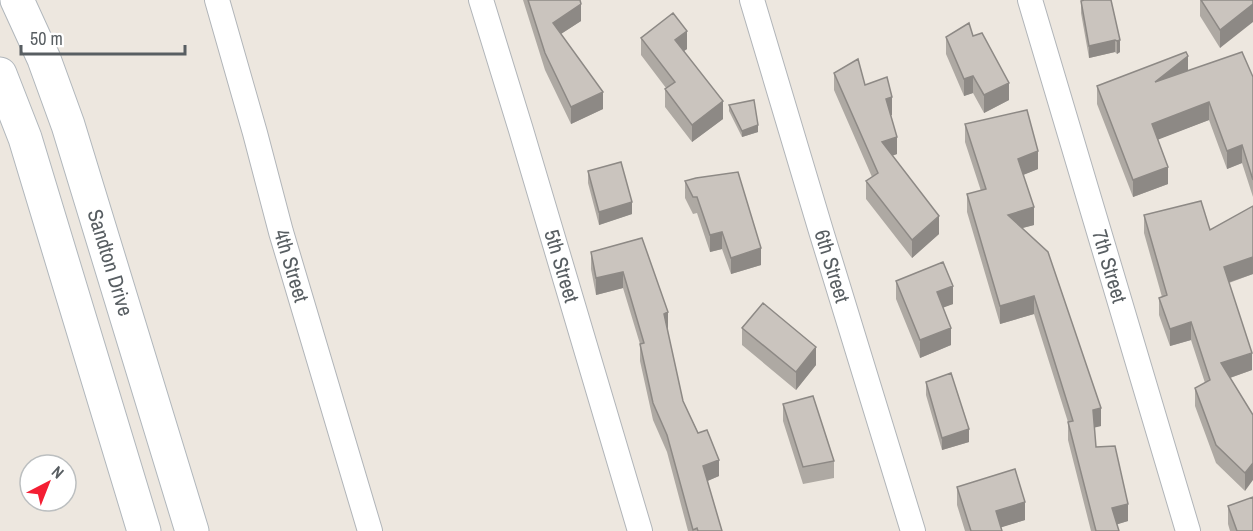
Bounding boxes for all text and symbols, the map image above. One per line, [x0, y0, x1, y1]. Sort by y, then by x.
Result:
scale bar [21, 18, 184, 56]
text: 50 m [30, 26, 63, 51]
street label: Sandton Drive [81, 206, 140, 319]
street label: 4th Street [267, 226, 316, 306]
street label: 5th Street [537, 226, 586, 306]
street label: 6th Street [807, 226, 857, 306]
street label: 7th Street [1085, 226, 1134, 306]
north arrow [18, 453, 78, 513]
text: N [47, 461, 69, 483]

